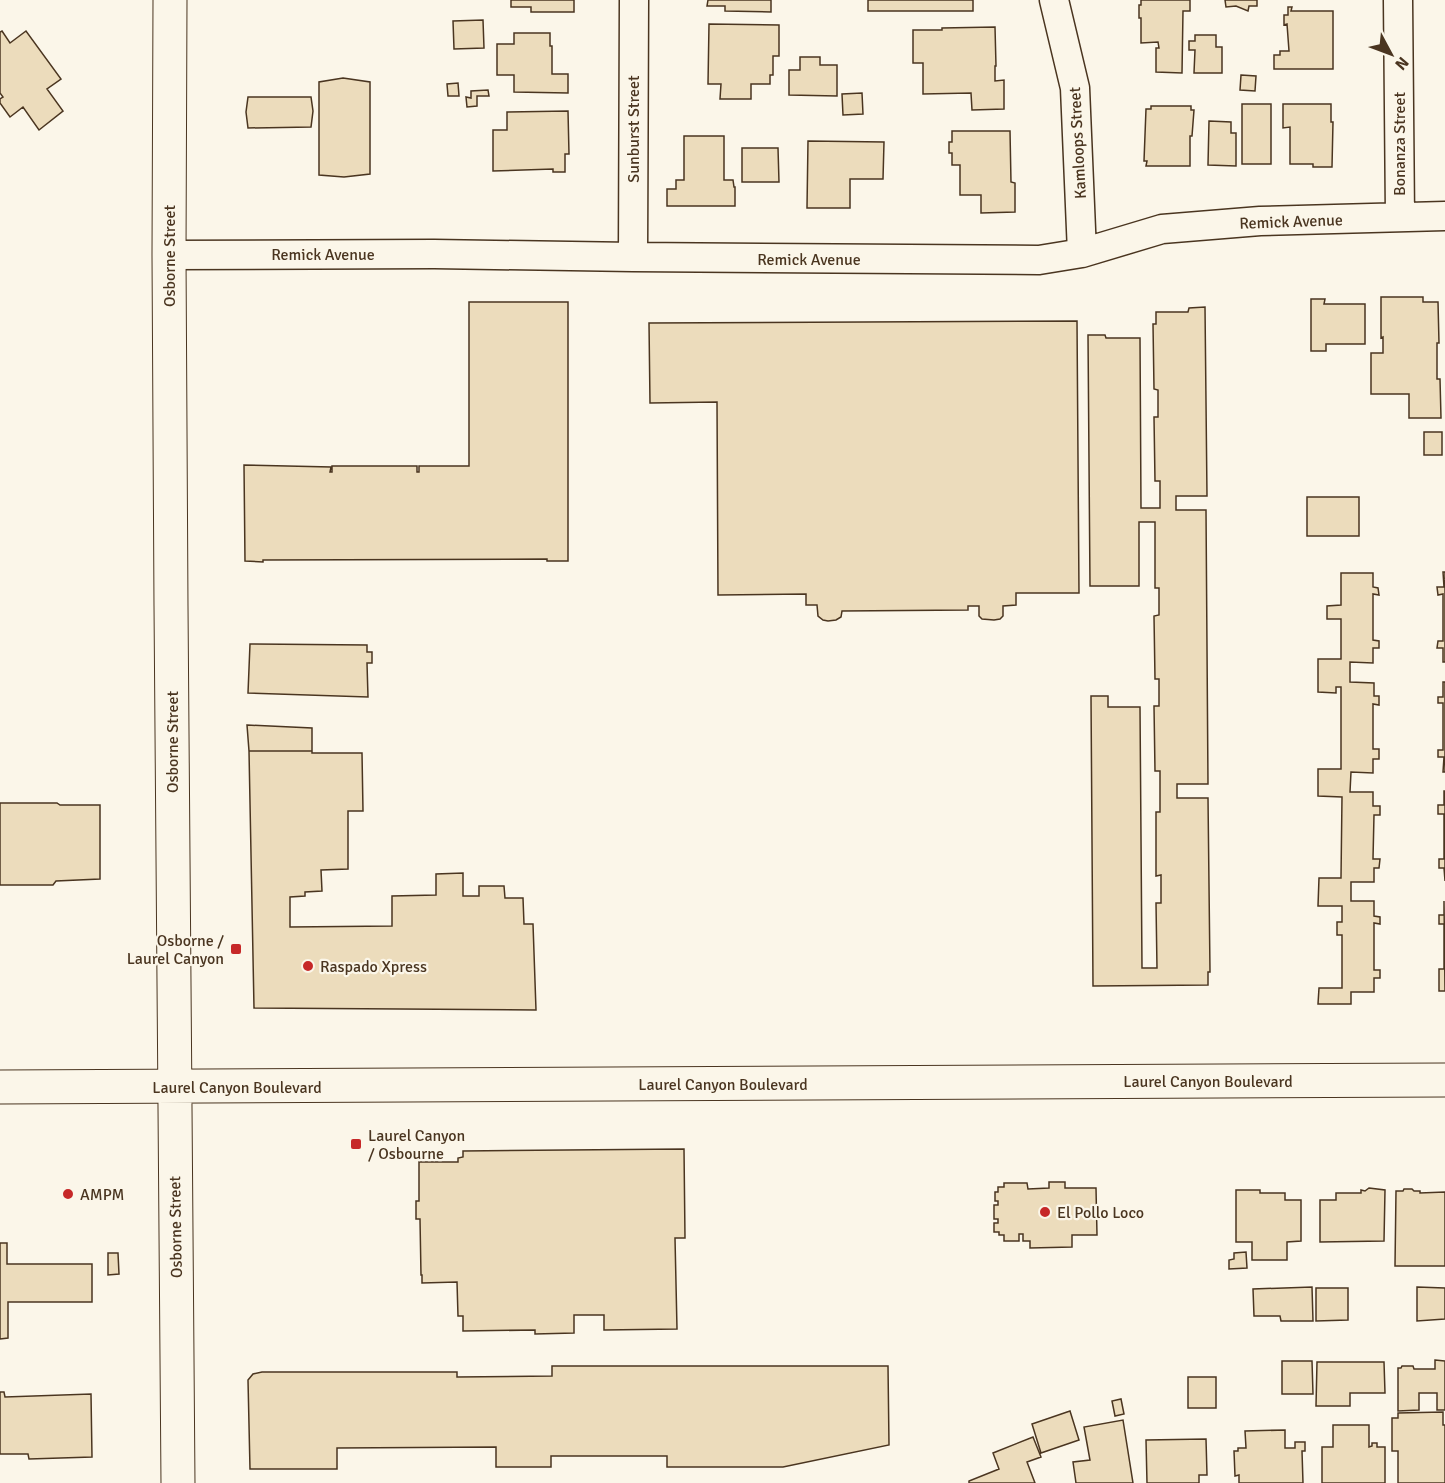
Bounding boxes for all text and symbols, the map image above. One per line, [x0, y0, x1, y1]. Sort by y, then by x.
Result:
north arrow [1361, 24, 1421, 84]
text: N [1390, 52, 1413, 74]
street label: Sunburst Street [624, 75, 644, 183]
street label: Kamloops Street [1065, 86, 1091, 200]
street label: Bonanza Street [1390, 92, 1410, 196]
street label: Osborne Street [160, 205, 180, 307]
street label: Remick Avenue [1239, 210, 1343, 234]
street label: Remick Avenue [271, 245, 375, 265]
street label: Remick Avenue [757, 250, 861, 270]
street label: Osborne Street [163, 691, 183, 793]
place label: Osborne / Laurel Canyon [127, 931, 224, 969]
marker: Osborne / Laurel Canyon [229, 942, 243, 956]
place label: Raspado Xpress [320, 957, 427, 977]
marker: Raspado Xpress [301, 959, 315, 973]
street label: Laurel Canyon Boulevard [1123, 1072, 1293, 1092]
street label: Laurel Canyon Boulevard [638, 1075, 808, 1095]
street label: Laurel Canyon Boulevard [152, 1078, 322, 1098]
place label: Laurel Canyon / Osbourne [368, 1126, 465, 1164]
marker: Laurel Canyon / Osbourne [349, 1137, 363, 1151]
street label: Osborne Street [165, 1175, 187, 1278]
place label: AMPM [80, 1185, 124, 1205]
marker: AMPM [61, 1187, 75, 1201]
place label: El Pollo Loco [1057, 1203, 1144, 1223]
marker: El Pollo Loco [1038, 1205, 1052, 1219]

